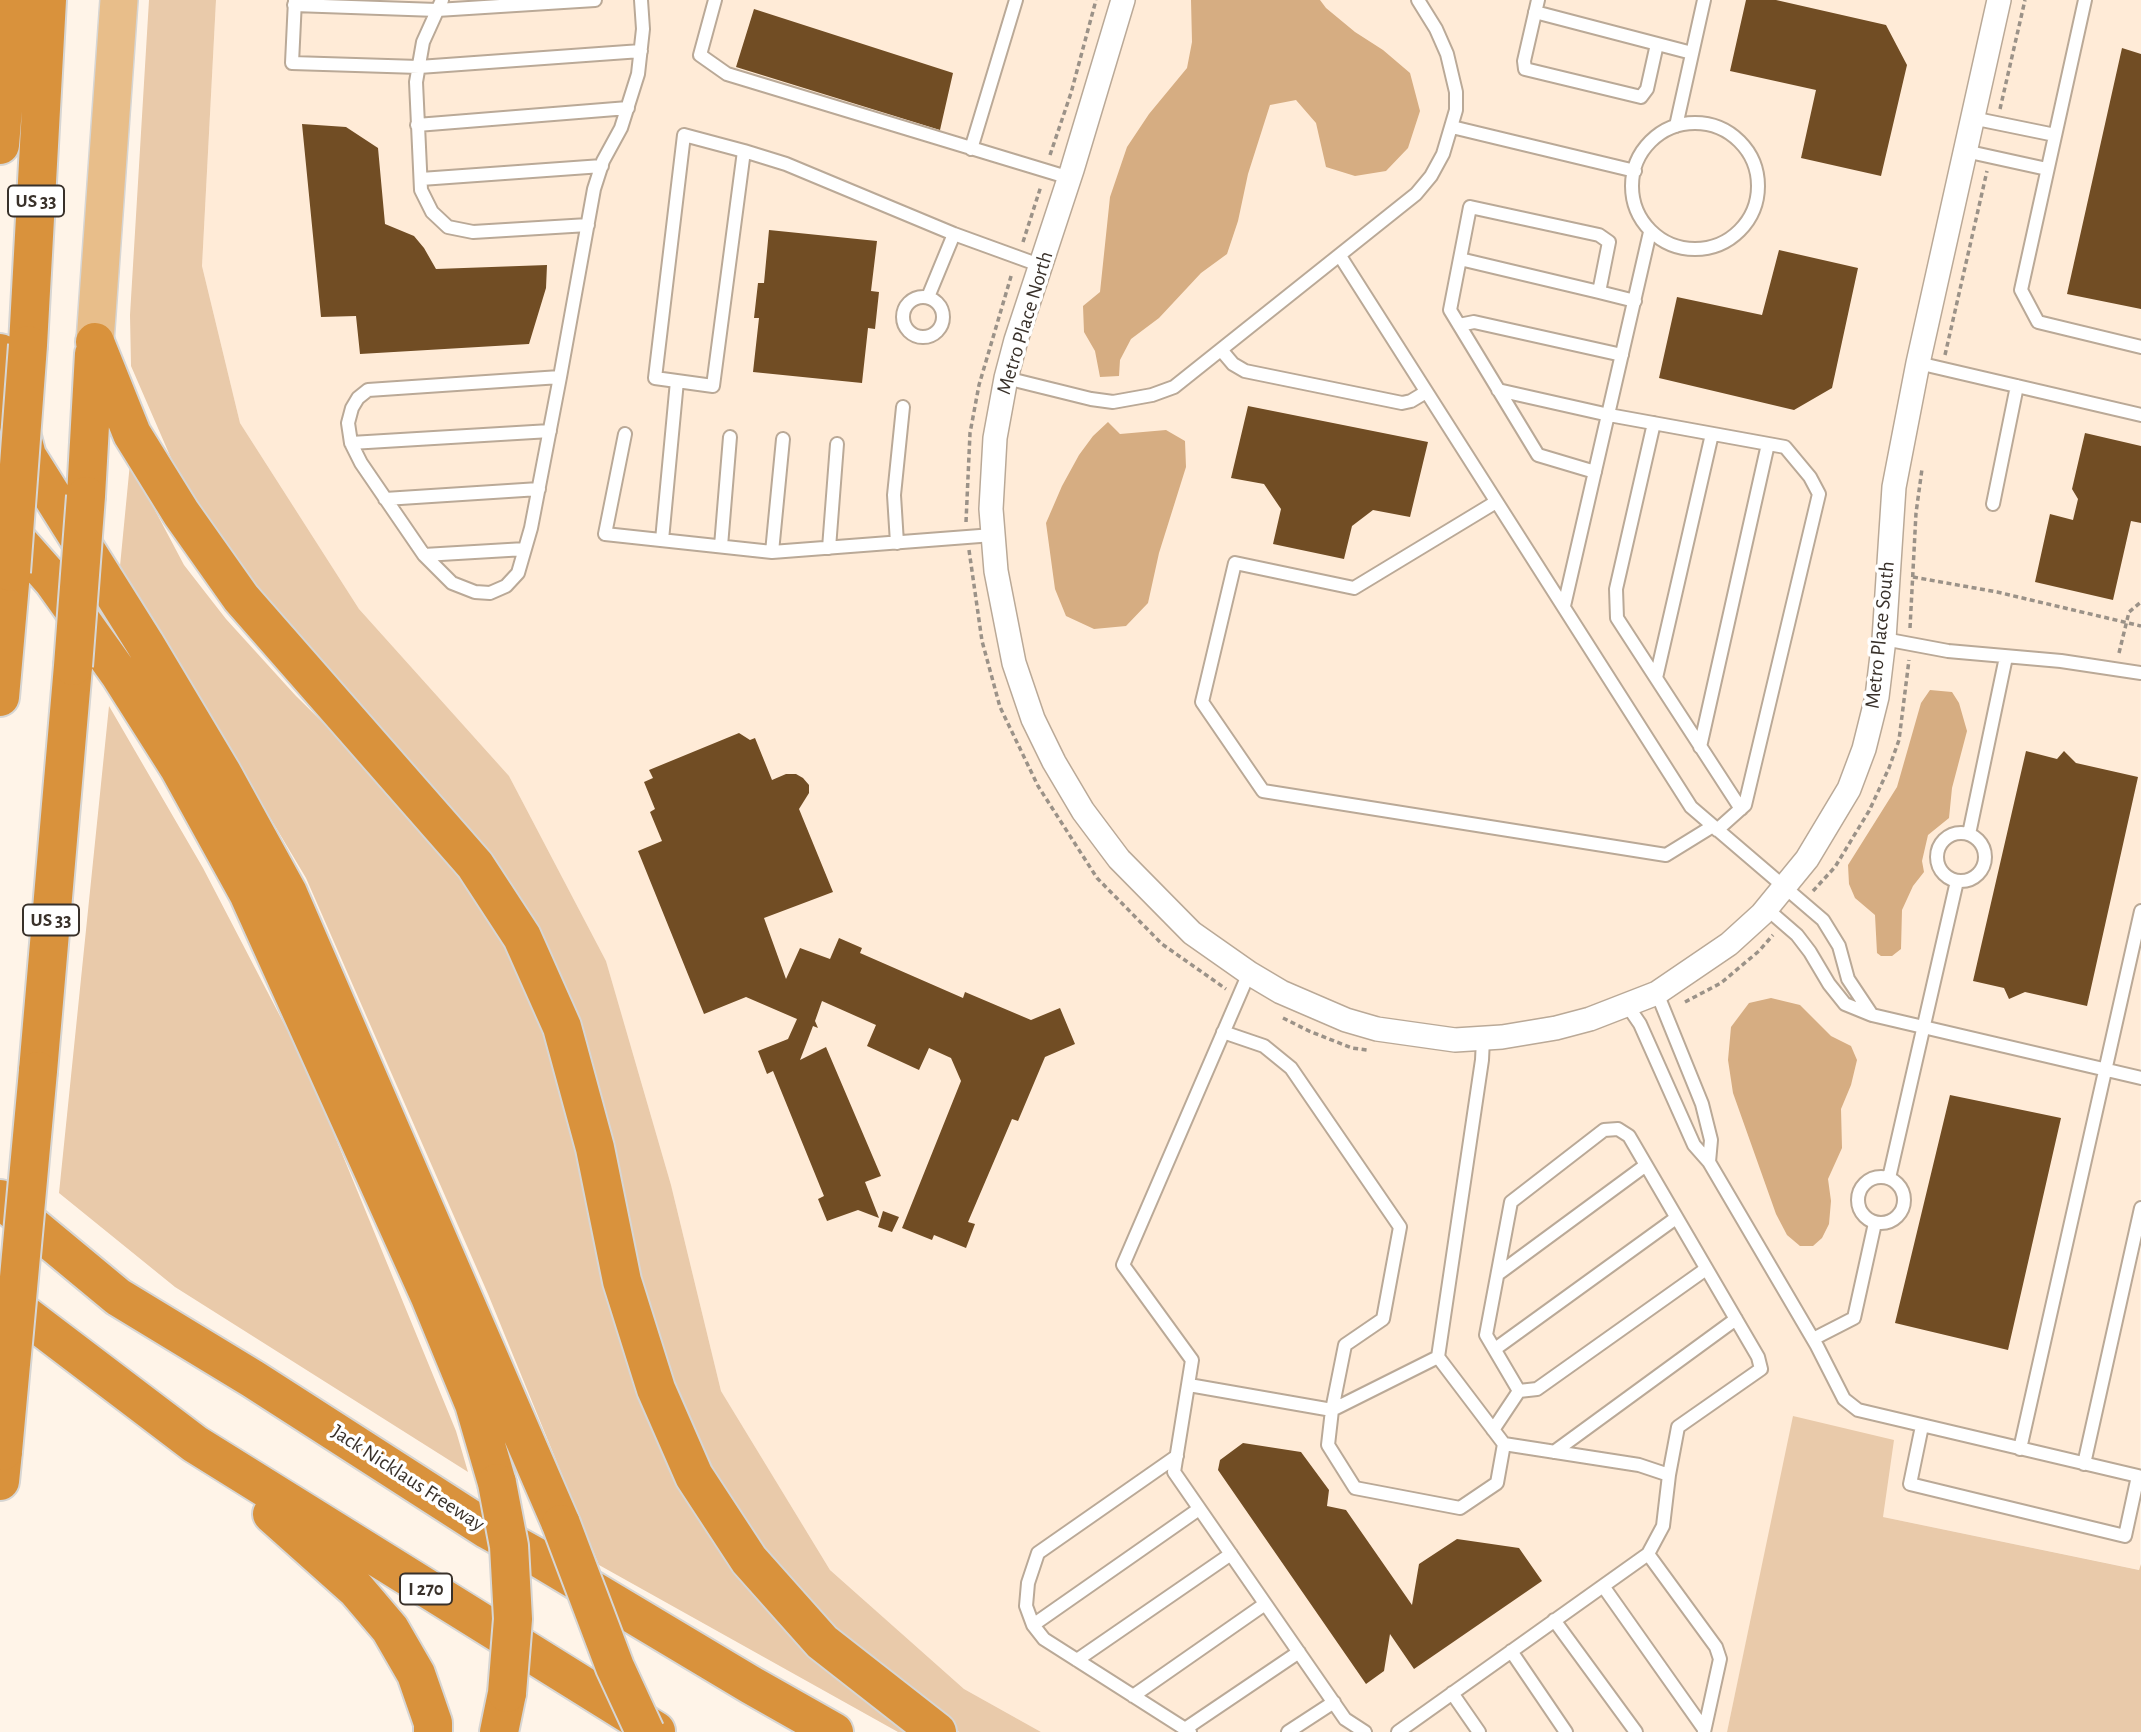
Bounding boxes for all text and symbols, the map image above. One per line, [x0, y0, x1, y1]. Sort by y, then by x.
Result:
road number: US 33 [8, 186, 64, 216]
street label: Metro Place North [991, 248, 1059, 398]
street label: Metro Place South [1860, 560, 1900, 710]
road number: US 33 [23, 904, 79, 936]
street label: Jack Nicklaus Freeway [327, 1419, 489, 1537]
road number: I 270 [400, 1574, 452, 1604]

